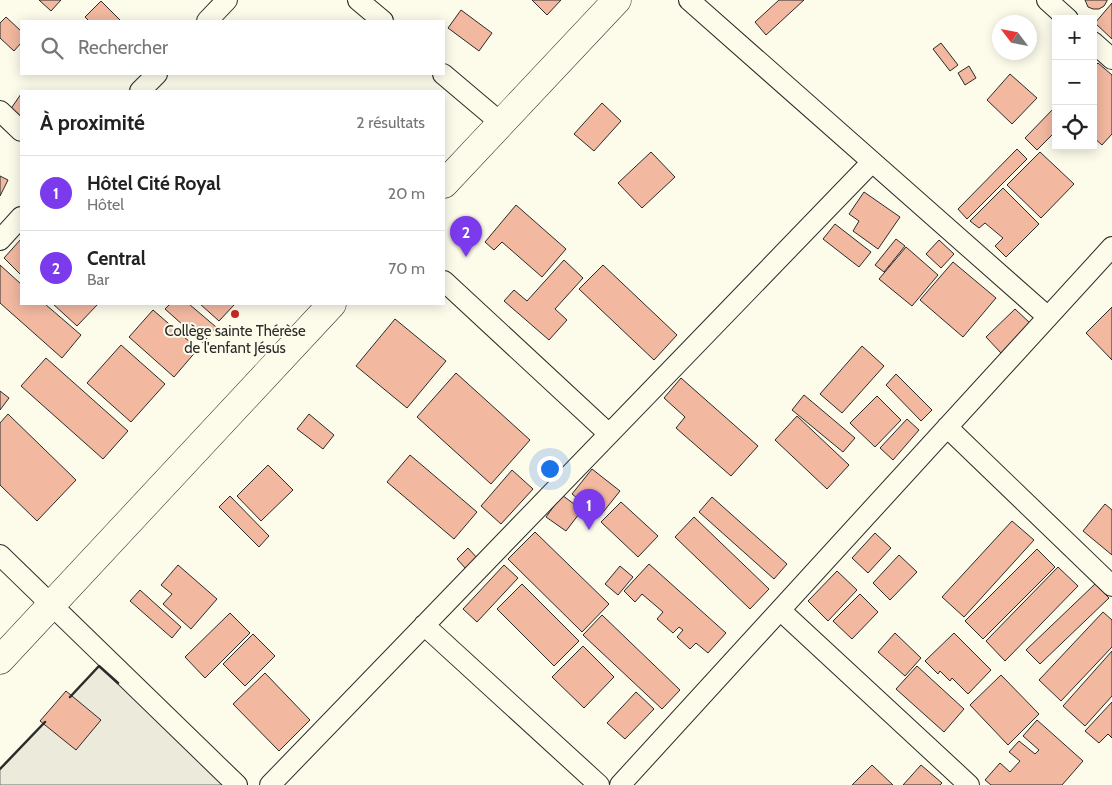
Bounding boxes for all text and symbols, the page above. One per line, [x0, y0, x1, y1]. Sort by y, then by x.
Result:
north arrow [992, 15, 1037, 60]
map controls [1052, 15, 1097, 150]
button: + [1052, 15, 1097, 60]
search box [20, 20, 445, 75]
icon: search [38, 34, 66, 62]
text: Rechercher [78, 36, 168, 59]
button: − [1052, 60, 1097, 105]
button: locate [1052, 105, 1097, 150]
text: À proximité [40, 110, 145, 135]
text: 2 résultats [356, 113, 425, 132]
text: Hôtel Cité Royal [87, 172, 221, 195]
text: 1 [53, 184, 59, 203]
text: 20 m [388, 184, 425, 203]
text: Hôtel [87, 195, 124, 214]
pin: 2 [450, 216, 482, 257]
text: Central [87, 247, 146, 270]
text: 2 [52, 259, 60, 278]
text: 70 m [388, 259, 425, 278]
text: Bar [87, 270, 109, 289]
marker: Collège sainte Thérèse de l'enfant Jésus [229, 308, 241, 320]
place label: Collège sainte Thérèse de l'enfant Jésus [164, 322, 306, 357]
your location [537, 456, 563, 482]
pin: 1 [573, 489, 605, 530]

